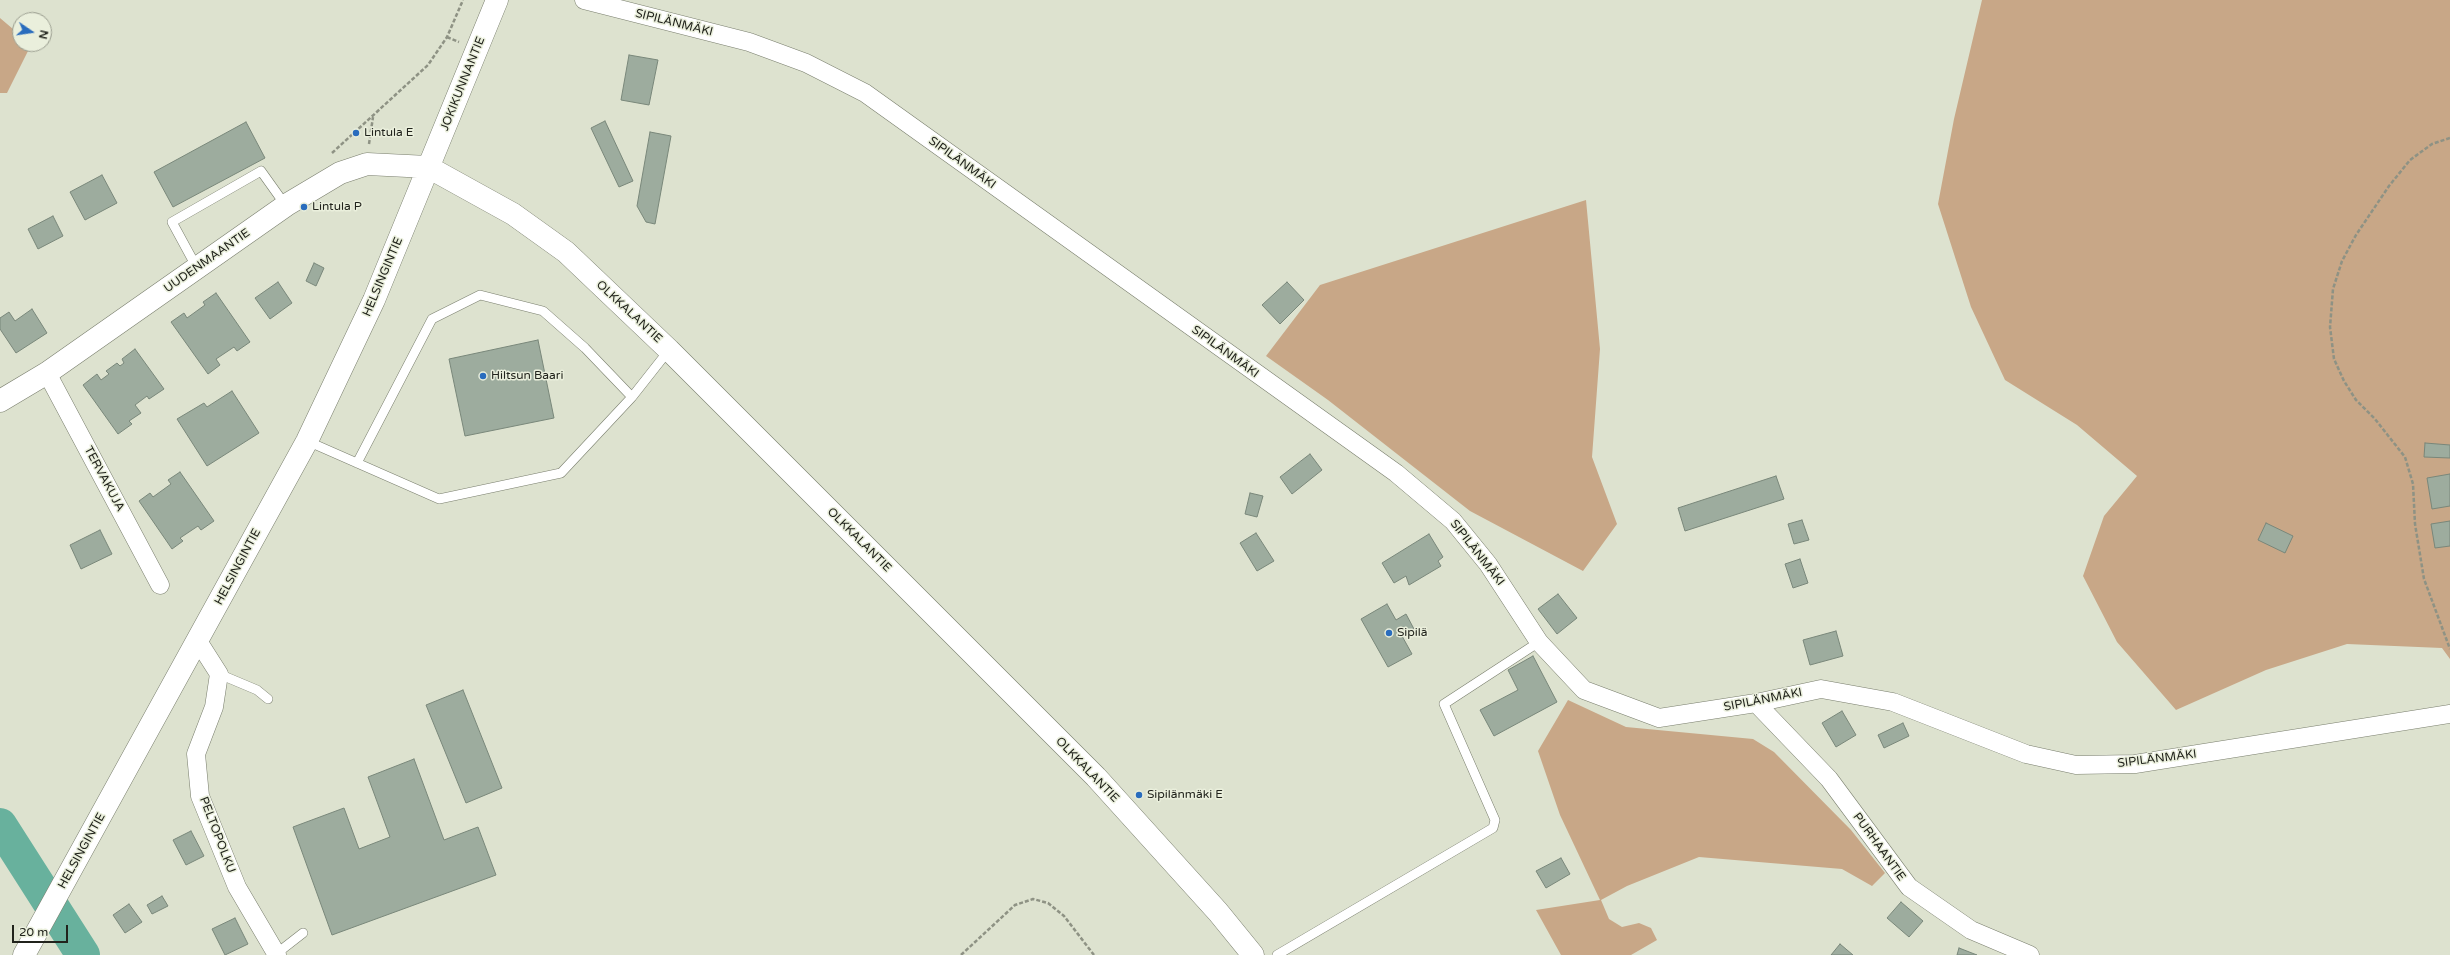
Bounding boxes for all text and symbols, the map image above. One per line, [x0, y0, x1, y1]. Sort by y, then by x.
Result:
street label: SIPILÄNMÄKI [634, 6, 714, 40]
north arrow [12, 12, 52, 52]
text: N [36, 29, 51, 40]
street label: JOKIKUNNANTIE [438, 35, 488, 133]
place label: Lintula E [364, 126, 413, 140]
marker: Lintula E [351, 128, 361, 138]
street label: SIPILÄNMÄKI [926, 134, 998, 192]
place label: Lintula P [312, 200, 362, 214]
marker: Lintula P [299, 202, 309, 212]
street label: UUDENMAANTIE [161, 226, 253, 296]
street label: HELSINGINTIE [360, 235, 406, 319]
street label: OLKKALANTIE [593, 278, 665, 346]
street label: SIPILÄNMÄKI [1189, 323, 1261, 381]
place label: Hiltsun Baari [491, 369, 563, 383]
marker: Hiltsun Baari [478, 371, 488, 381]
street label: TERVAKUJA [81, 444, 127, 514]
street label: OLKKALANTIE [824, 505, 894, 575]
street label: SIPILÄNMÄKI [1447, 517, 1507, 589]
street label: HELSINGINTIE [212, 526, 264, 608]
place label: Sipilä [1397, 626, 1428, 640]
marker: Sipilä [1384, 628, 1394, 638]
street label: SIPILÄNMÄKI [1723, 685, 1803, 715]
street label: OLKKALANTIE [1052, 734, 1122, 806]
street label: SIPILÄNMÄKI [2117, 747, 2197, 771]
place label: Sipilänmäki E [1147, 788, 1223, 802]
marker: Sipilänmäki E [1134, 790, 1144, 800]
street label: PELTOPOLKU [196, 795, 238, 875]
street label: PURHAANTIE [1850, 810, 1908, 884]
street label: HELSINGINTIE [55, 811, 109, 891]
scale bar [14, 917, 70, 943]
text: 20 m [19, 925, 48, 939]

